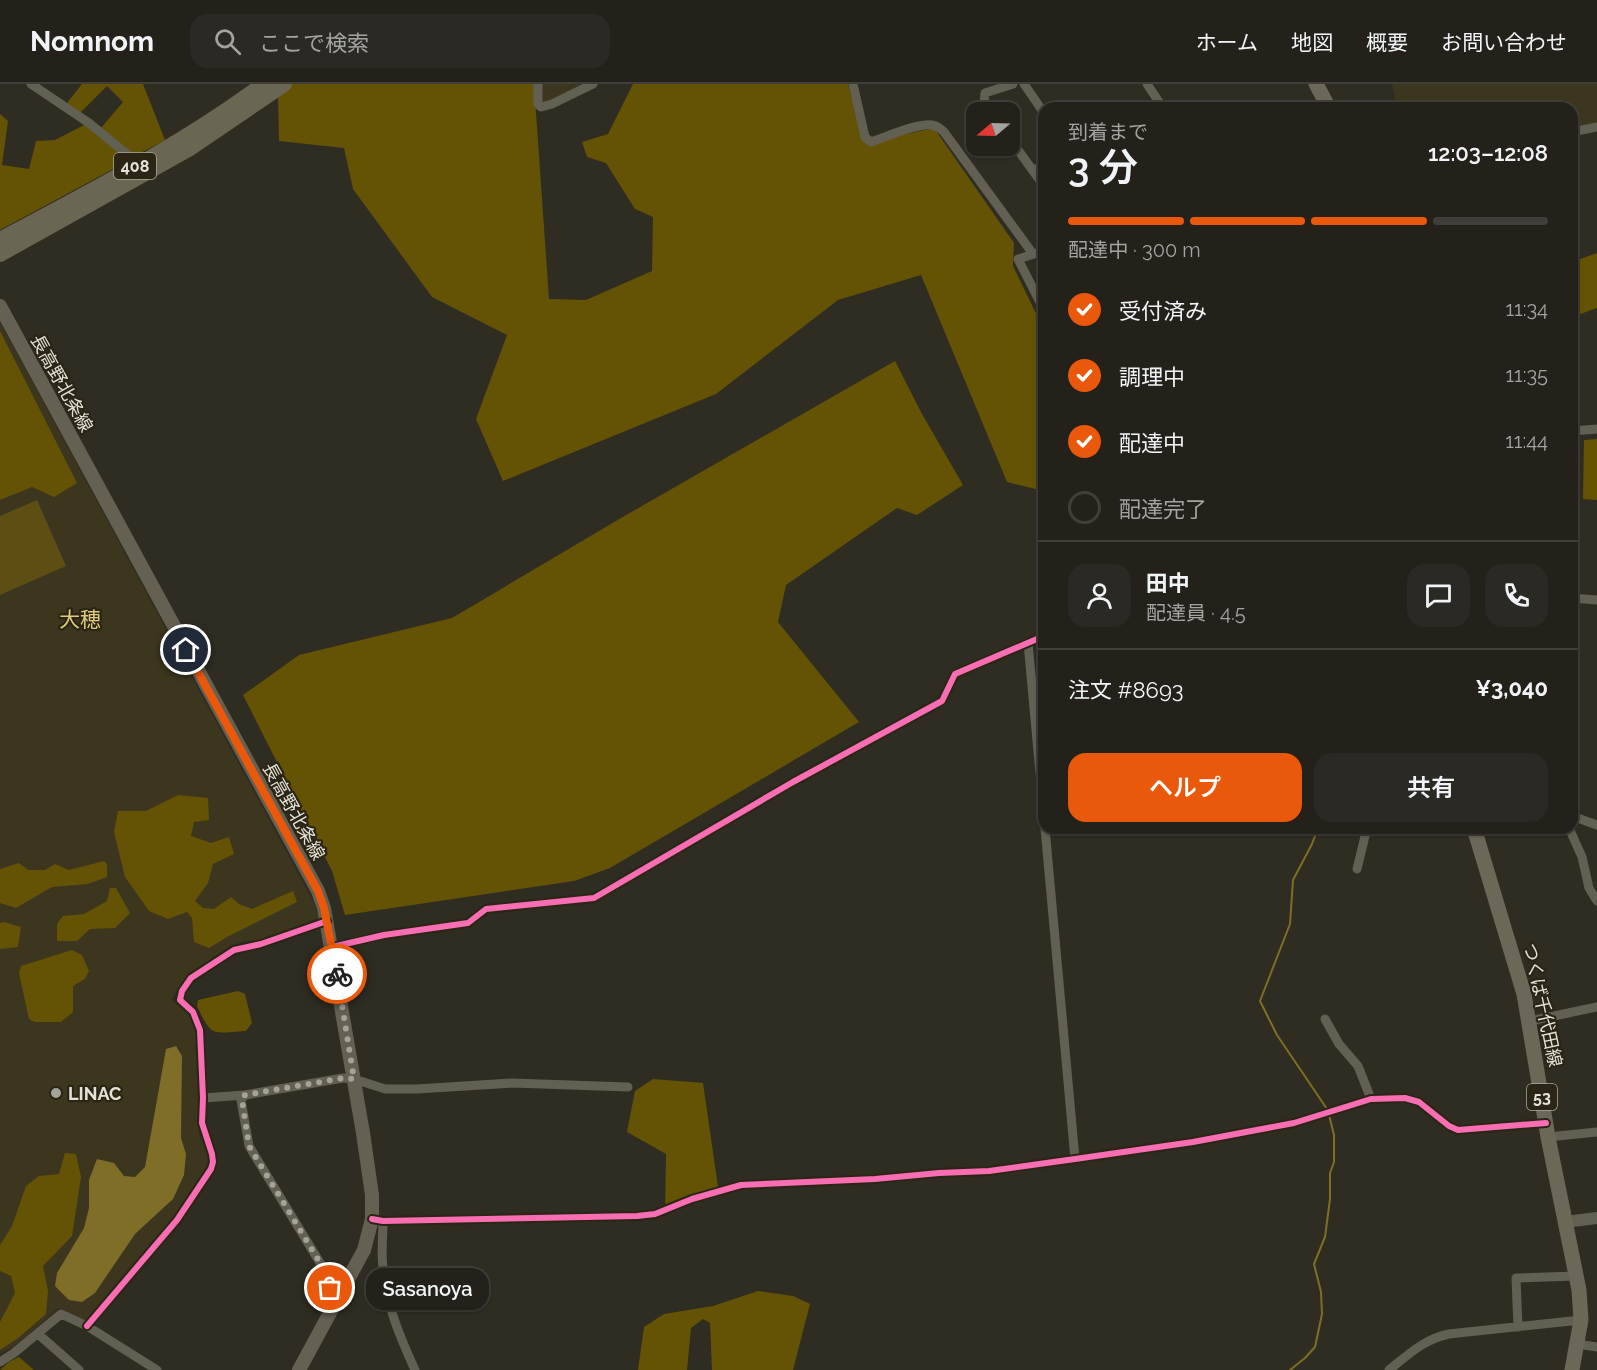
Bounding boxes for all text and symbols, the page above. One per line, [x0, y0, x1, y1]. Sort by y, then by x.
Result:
search box [190, 14, 610, 68]
text: Nomnom [30, 25, 154, 58]
icon: search [211, 25, 244, 58]
text: ここで検索 [259, 30, 369, 56]
text: ホーム [1196, 30, 1258, 55]
text: 地図 [1291, 30, 1333, 55]
text: 概要 [1366, 30, 1408, 55]
text: お問い合わせ [1441, 30, 1567, 55]
north arrow [966, 102, 1020, 156]
map controls [966, 102, 1020, 156]
text: 到着まで [1068, 120, 1148, 144]
text: 12:03–12:08 [1428, 140, 1548, 166]
text: 3 分 [1068, 144, 1138, 190]
road number: 408 [114, 153, 156, 179]
text: 配達中 · 300 m [1068, 238, 1201, 262]
icon: check [1068, 293, 1101, 326]
text: 11:34 [1506, 297, 1548, 321]
text: 受付済み [1119, 298, 1207, 324]
street label: 長高野北条線 [27, 331, 97, 435]
icon: check [1068, 359, 1101, 392]
text: 11:35 [1506, 363, 1548, 387]
text: 調理中 [1119, 364, 1185, 390]
icon: check [1068, 425, 1101, 458]
text: 11:44 [1505, 429, 1548, 453]
text: 配達中 [1119, 430, 1185, 456]
text: 配達完了 [1119, 496, 1207, 522]
button: person [1068, 564, 1131, 627]
button: chat [1407, 564, 1470, 627]
button: phone [1485, 564, 1548, 627]
text: 田中 [1146, 570, 1190, 596]
text: 配達員 · 4.5 [1146, 601, 1246, 625]
district label: 大穂 [59, 607, 101, 632]
pin [160, 624, 211, 675]
icon: home [169, 633, 202, 666]
text: ¥3,040 [1475, 675, 1548, 701]
text: 注文 #8693 [1068, 677, 1184, 703]
button: ヘルプ [1068, 753, 1302, 822]
button: 共有 [1314, 753, 1548, 822]
street label: 長高野北条線 [259, 759, 329, 863]
street label: つくば千代田線 [1520, 941, 1566, 1069]
courier [307, 944, 367, 1004]
icon: bike [321, 958, 354, 991]
place label: LINAC [68, 1083, 121, 1104]
road number: 53 [1527, 1084, 1557, 1110]
marker: LINAC [49, 1086, 63, 1100]
pin [304, 1262, 355, 1313]
callout: Sasanoya [366, 1267, 489, 1309]
icon: bag [313, 1271, 346, 1304]
text: Sasanoya [382, 1277, 473, 1301]

